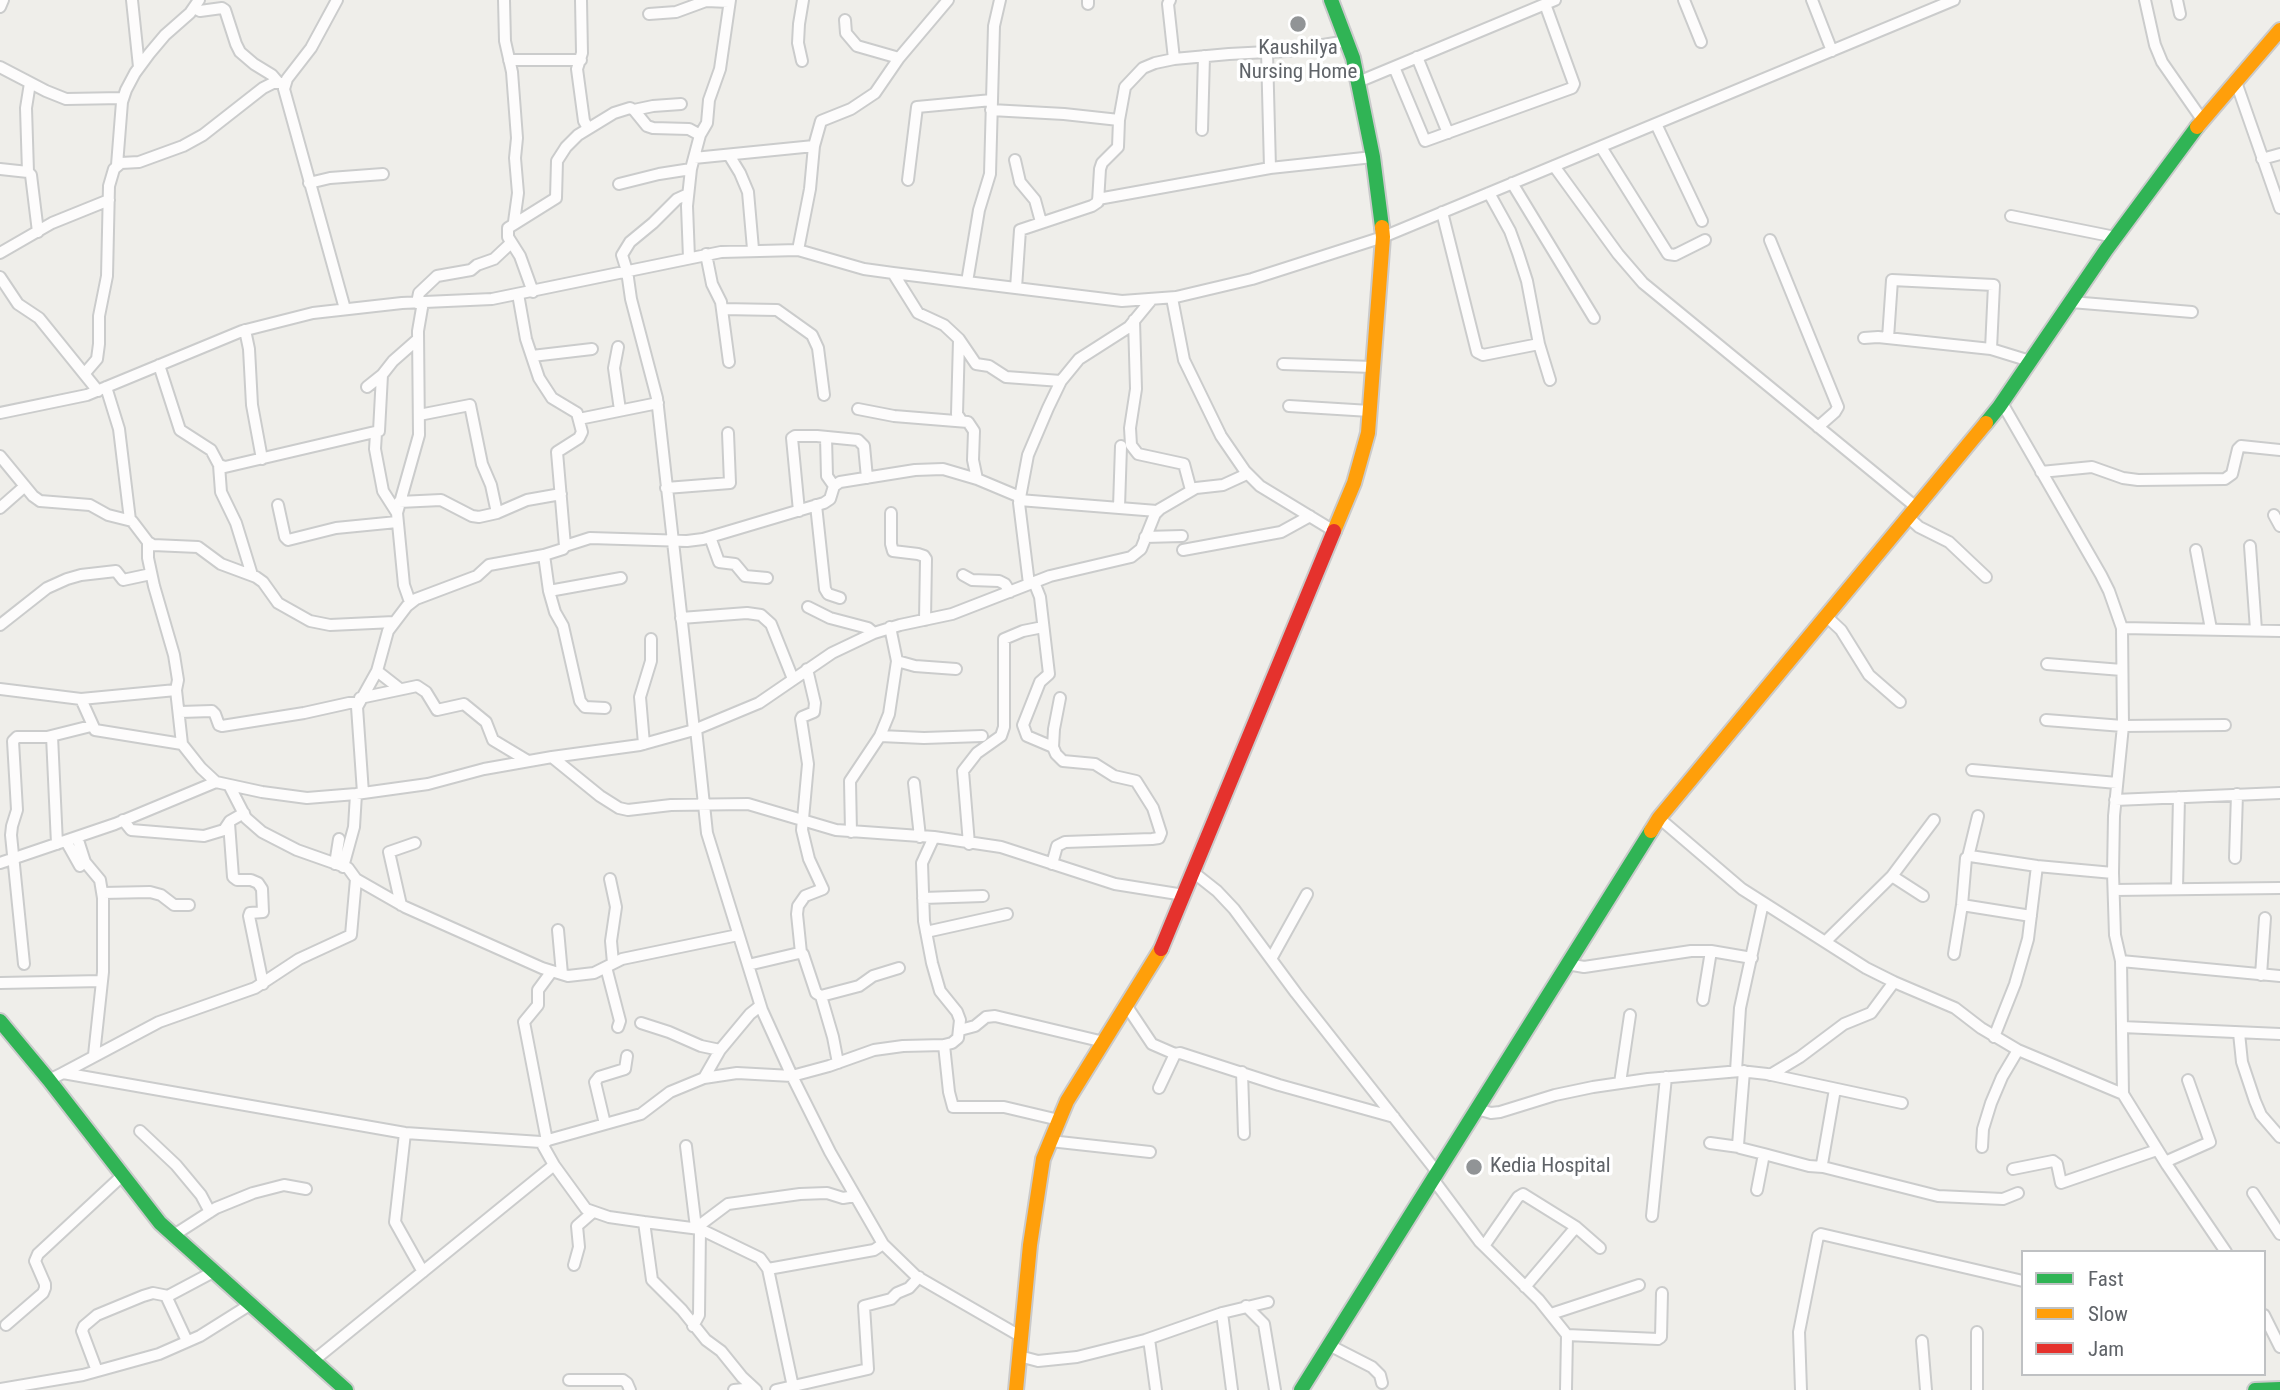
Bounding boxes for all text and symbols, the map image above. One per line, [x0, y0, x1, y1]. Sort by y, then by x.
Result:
marker: Kaushilya Nursing Home [1288, 14, 1308, 34]
place label: Kaushilya Nursing Home [1239, 36, 1357, 86]
place label: Kedia Hospital [1490, 1154, 1611, 1180]
marker: Kedia Hospital [1464, 1157, 1484, 1177]
legend [2021, 1250, 2266, 1376]
text: Fast [2088, 1267, 2124, 1291]
text: Slow [2088, 1302, 2128, 1326]
text: Jam [2088, 1337, 2124, 1361]

